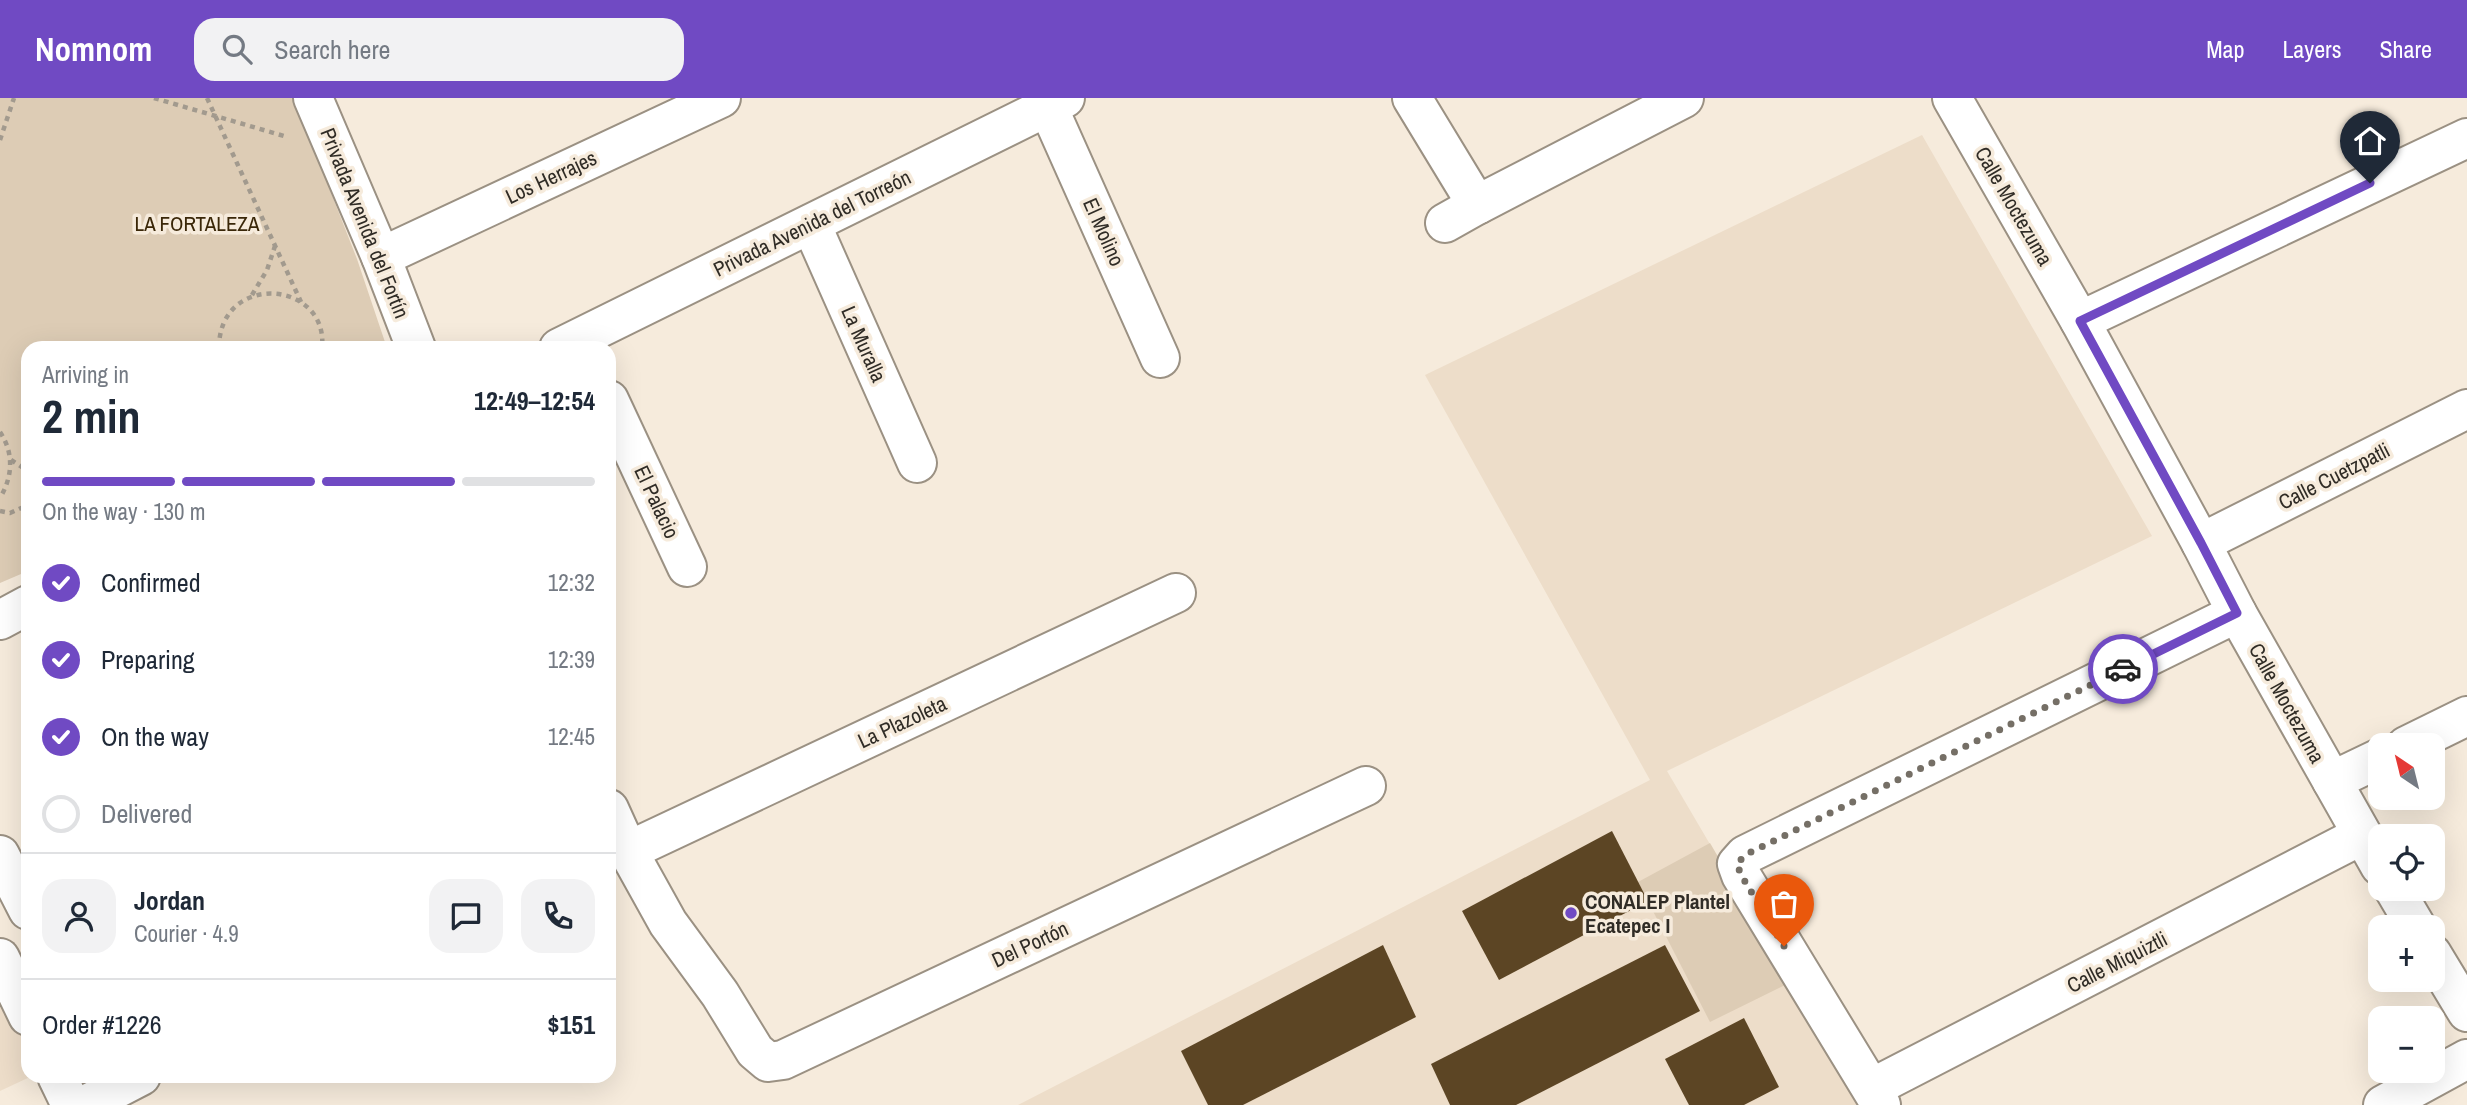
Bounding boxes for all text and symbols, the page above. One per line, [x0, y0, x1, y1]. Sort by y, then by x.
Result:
search box [194, 18, 684, 81]
text: Nomnom [35, 27, 152, 71]
icon: search [218, 30, 256, 68]
text: Search here [274, 32, 390, 67]
text: Map [2206, 33, 2244, 65]
text: Layers [2282, 33, 2341, 65]
text: Share [2379, 33, 2432, 65]
pin [2340, 111, 2400, 183]
icon: home [2351, 122, 2389, 160]
street label: Privada Avenida del Fortín [314, 124, 416, 322]
street label: Calle Moctezuma [1968, 141, 2060, 271]
street label: Los Herrajes [501, 143, 601, 211]
street label: Privada Avenida del Torreón [708, 162, 916, 284]
street label: El Molino [1076, 193, 1132, 271]
park label: LA FORTALEZA [135, 209, 260, 238]
street label: La Muralla [834, 301, 894, 387]
text: Arriving in [42, 359, 129, 390]
text: 12:49–12:54 [474, 383, 595, 418]
text: 2 min [42, 385, 141, 447]
street label: Calle Cuetzpatli [2273, 435, 2395, 517]
street label: El Palacio [627, 461, 687, 543]
text: On the way · 130 m [42, 496, 206, 527]
icon: check [42, 564, 80, 602]
text: Confirmed [101, 565, 201, 600]
text: 12:32 [548, 567, 595, 598]
courier [2088, 634, 2158, 704]
street label: Calle Moctezuma [2242, 638, 2332, 769]
icon: check [42, 641, 80, 679]
text: Preparing [101, 642, 195, 677]
text: 12:39 [548, 644, 595, 675]
icon: car [2104, 650, 2142, 688]
street label: La Plazoleta [853, 689, 951, 755]
icon: check [42, 718, 80, 756]
text: On the way [101, 719, 209, 754]
text: 12:45 [548, 721, 595, 752]
north arrow [2368, 733, 2445, 810]
map controls [2368, 733, 2445, 1083]
text: Delivered [101, 796, 192, 831]
button: locate [2368, 824, 2445, 901]
pin [1754, 874, 1814, 946]
button: person [42, 879, 116, 953]
button: chat [429, 879, 503, 953]
button: phone [521, 879, 595, 953]
text: Jordan [134, 883, 205, 918]
icon: bag [1765, 885, 1803, 923]
place label: CONALEP Plantel Ecatepec I [1585, 887, 1730, 940]
marker: CONALEP Plantel Ecatepec I [1563, 905, 1579, 921]
street label: Del Portón [987, 914, 1073, 974]
button: + [2368, 915, 2445, 992]
text: Courier · 4.9 [134, 918, 239, 949]
street label: Calle Miquiztli [2062, 924, 2172, 1000]
button: − [2368, 1006, 2445, 1083]
text: Order #1226 [42, 1007, 162, 1042]
text: $151 [548, 1007, 595, 1042]

